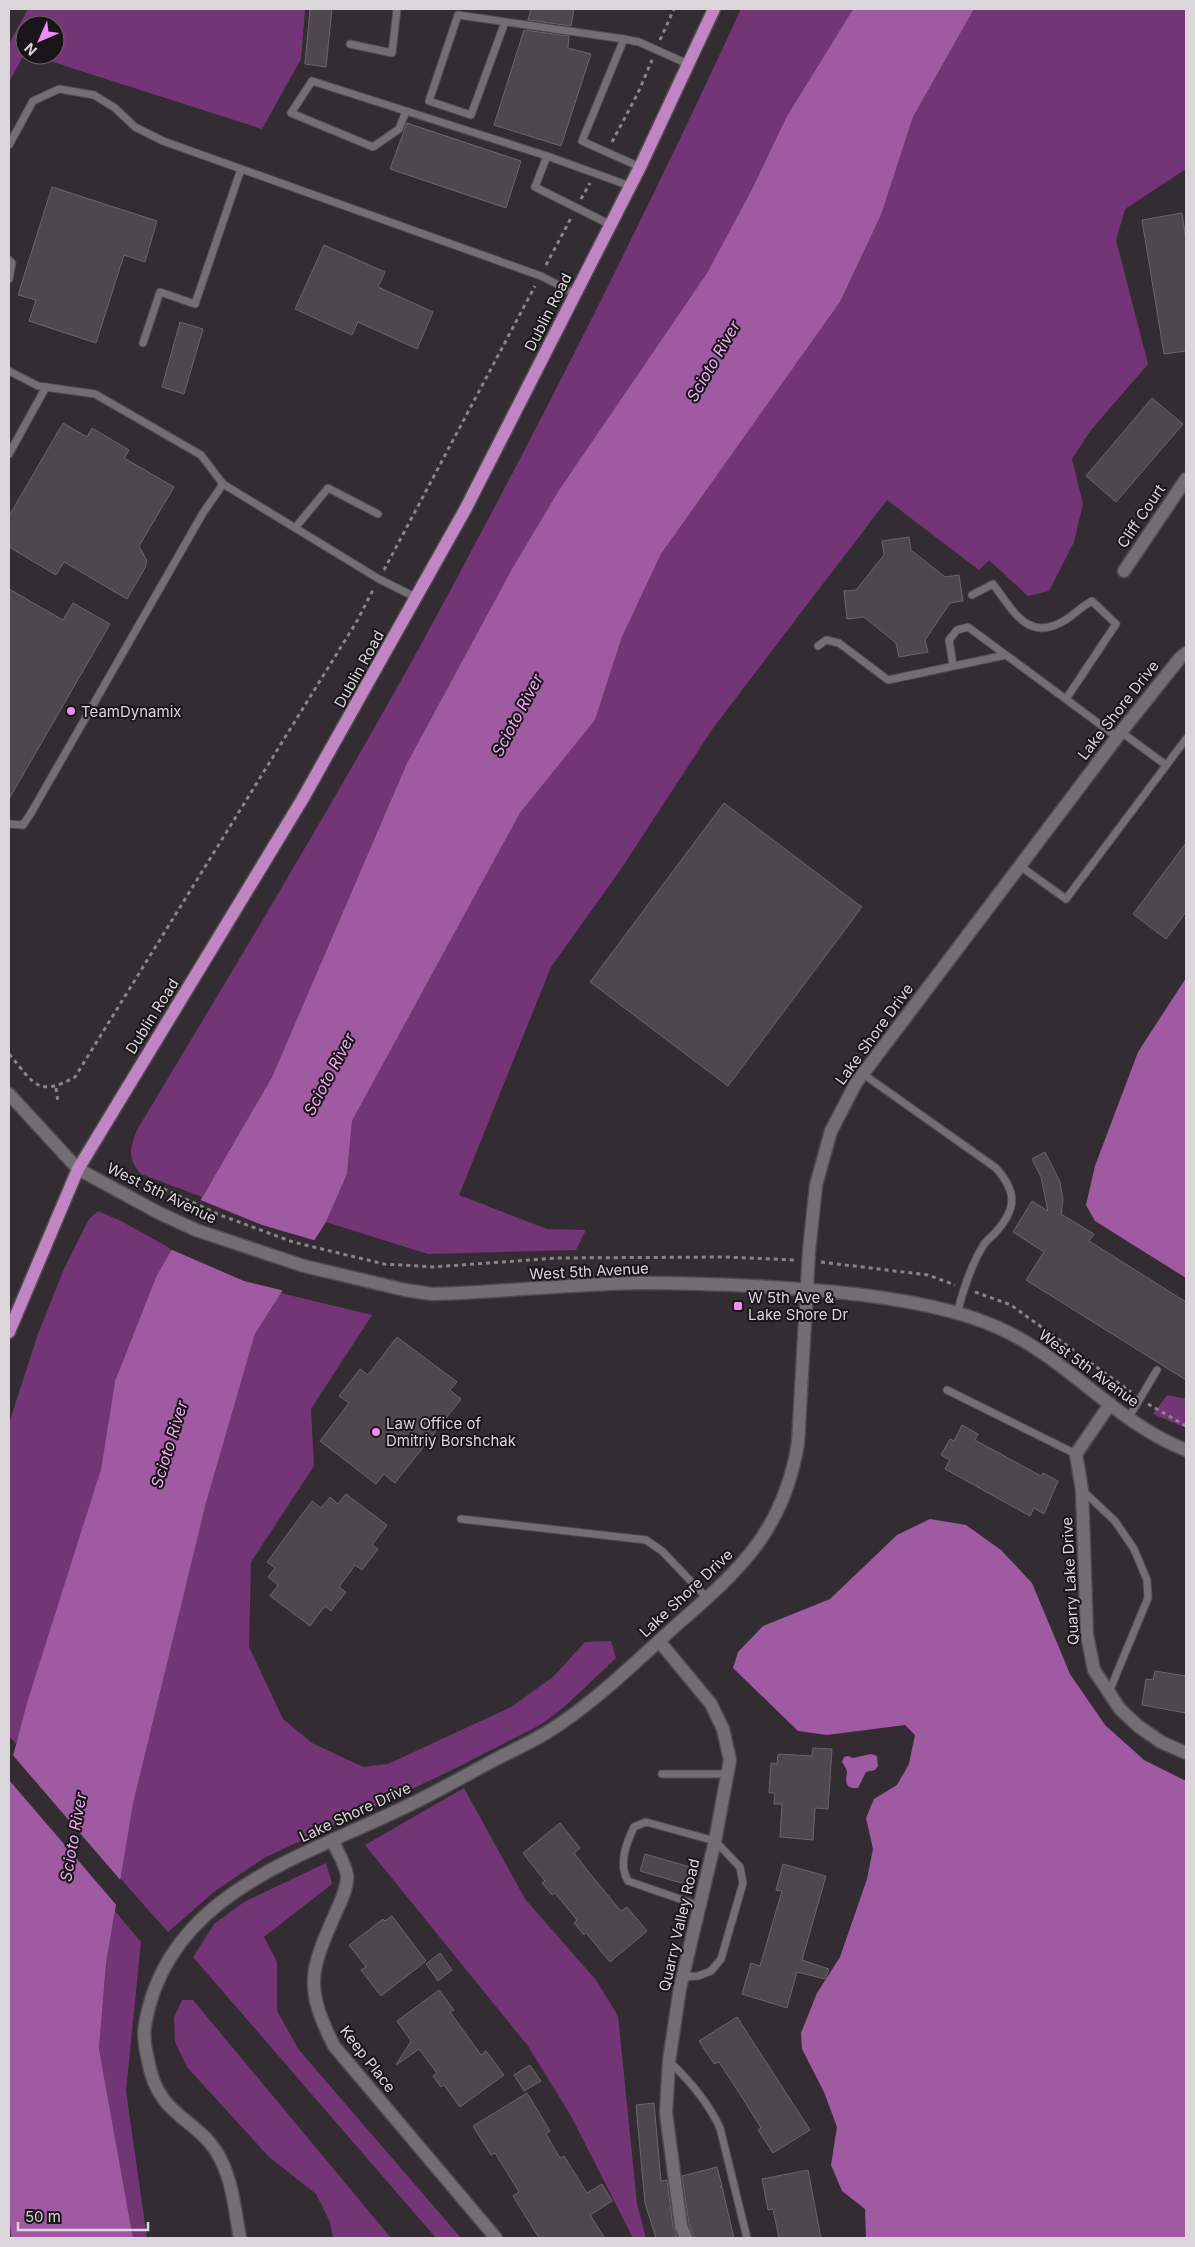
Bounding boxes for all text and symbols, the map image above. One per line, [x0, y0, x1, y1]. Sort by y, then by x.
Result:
north arrow [15, 15, 65, 65]
text: N [21, 40, 40, 59]
street label: Dublin Road [520, 270, 576, 354]
water label: Scioto River [682, 316, 745, 405]
street label: Cliff Court [1113, 481, 1169, 551]
street label: Dublin Road [330, 627, 388, 711]
street label: Lake Shore Drive [1073, 657, 1163, 763]
water label: Scioto River [487, 670, 547, 760]
place label: TeamDynamix [81, 702, 181, 721]
marker: TeamDynamix [65, 705, 77, 717]
street label: Dublin Road [121, 975, 183, 1057]
street label: Lake Shore Drive [831, 980, 917, 1088]
water label: Scioto River [299, 1029, 359, 1119]
street label: West 5th Avenue [104, 1158, 220, 1228]
street label: West 5th Avenue [529, 1258, 649, 1284]
place label: W 5th Ave & Lake Shore Dr [748, 1288, 848, 1324]
marker: W 5th Ave & Lake Shore Dr [732, 1300, 744, 1312]
street label: West 5th Avenue [1035, 1325, 1143, 1411]
water label: Scioto River [146, 1397, 192, 1490]
place label: Law Office of Dmitriy Borshchak [386, 1414, 517, 1450]
marker: Law Office of Dmitriy Borshchak [370, 1426, 382, 1438]
street label: Quarry Lake Drive [1057, 1517, 1083, 1645]
street label: Lake Shore Drive [635, 1545, 737, 1641]
street label: Lake Shore Drive [296, 1778, 414, 1846]
water label: Scioto River [55, 1790, 91, 1883]
street label: Quarry Valley Road [654, 1857, 704, 1993]
street label: Keep Place [336, 2022, 400, 2096]
scale bar [18, 2200, 148, 2232]
text: 50 m [25, 2207, 61, 2226]

